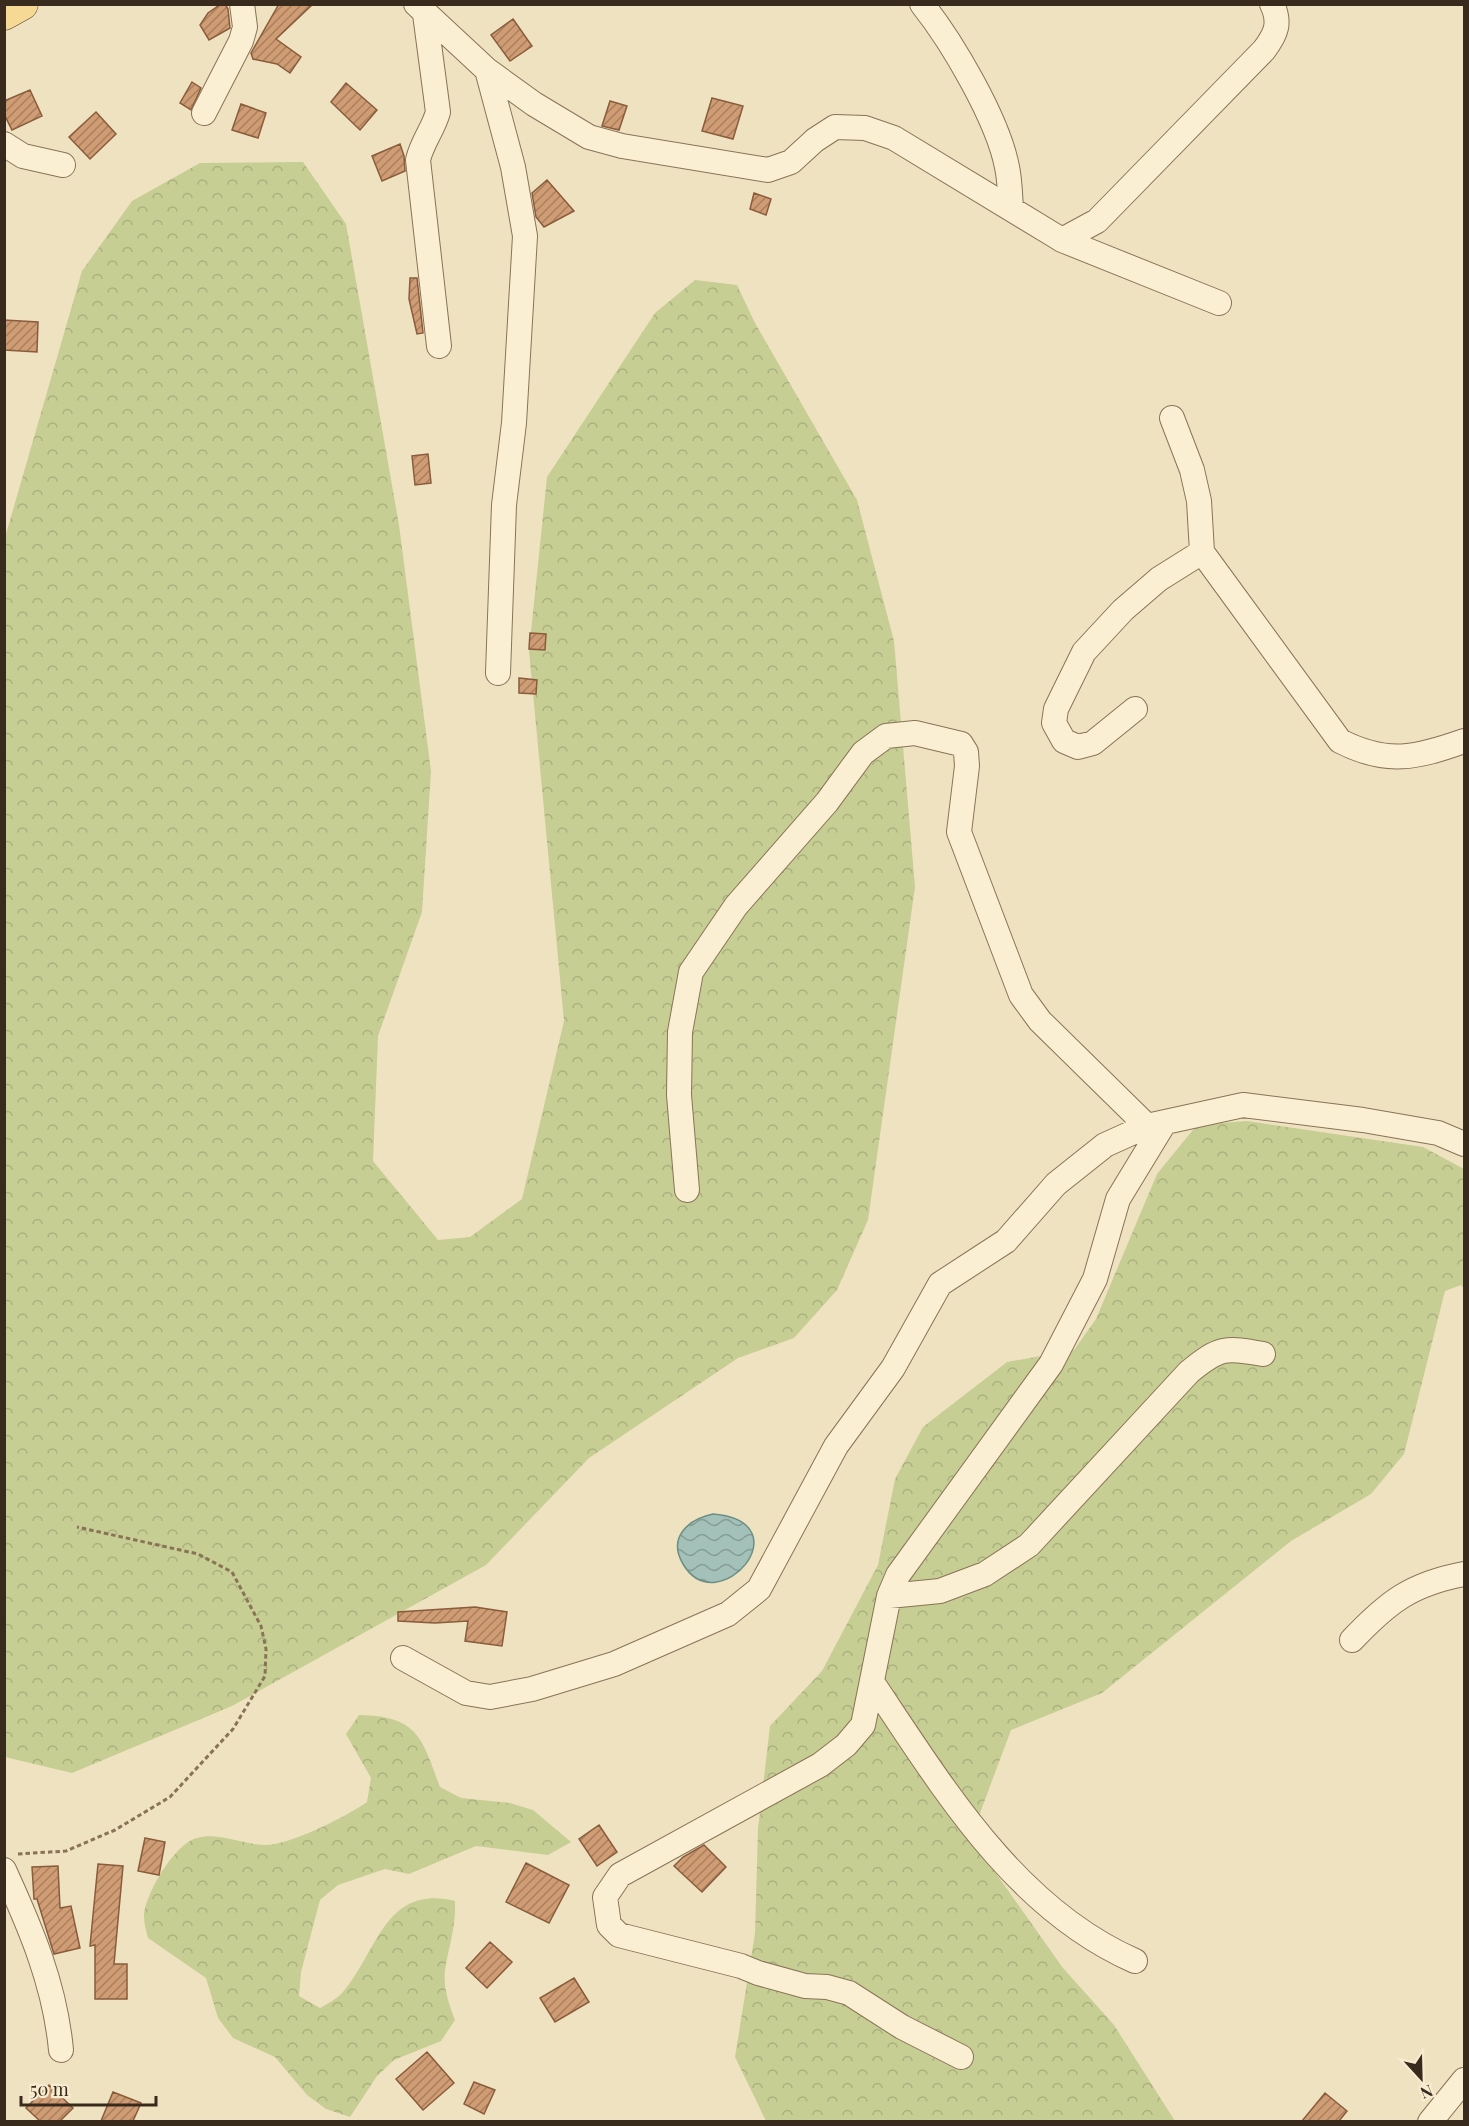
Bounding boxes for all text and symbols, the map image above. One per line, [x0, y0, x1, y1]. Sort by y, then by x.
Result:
north arrow [1391, 2048, 1451, 2108]
scale bar [21, 2069, 156, 2107]
text: 50 m [30, 2077, 69, 2101]
text: N [1417, 2080, 1436, 2104]

